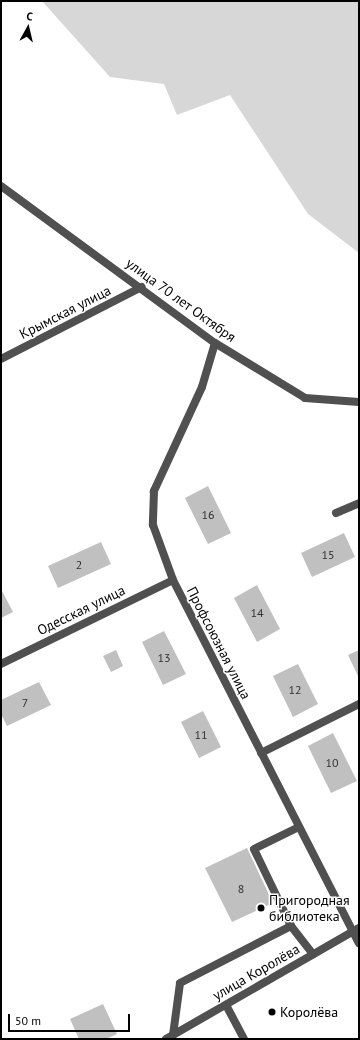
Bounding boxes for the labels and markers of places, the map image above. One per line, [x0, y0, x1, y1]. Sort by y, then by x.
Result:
place label: Пригородная библиотека [269, 892, 350, 924]
marker: Пригородная библиотека [256, 903, 266, 913]
place label: Королёва [280, 1004, 338, 1020]
marker: Королёва [267, 1007, 277, 1017]

